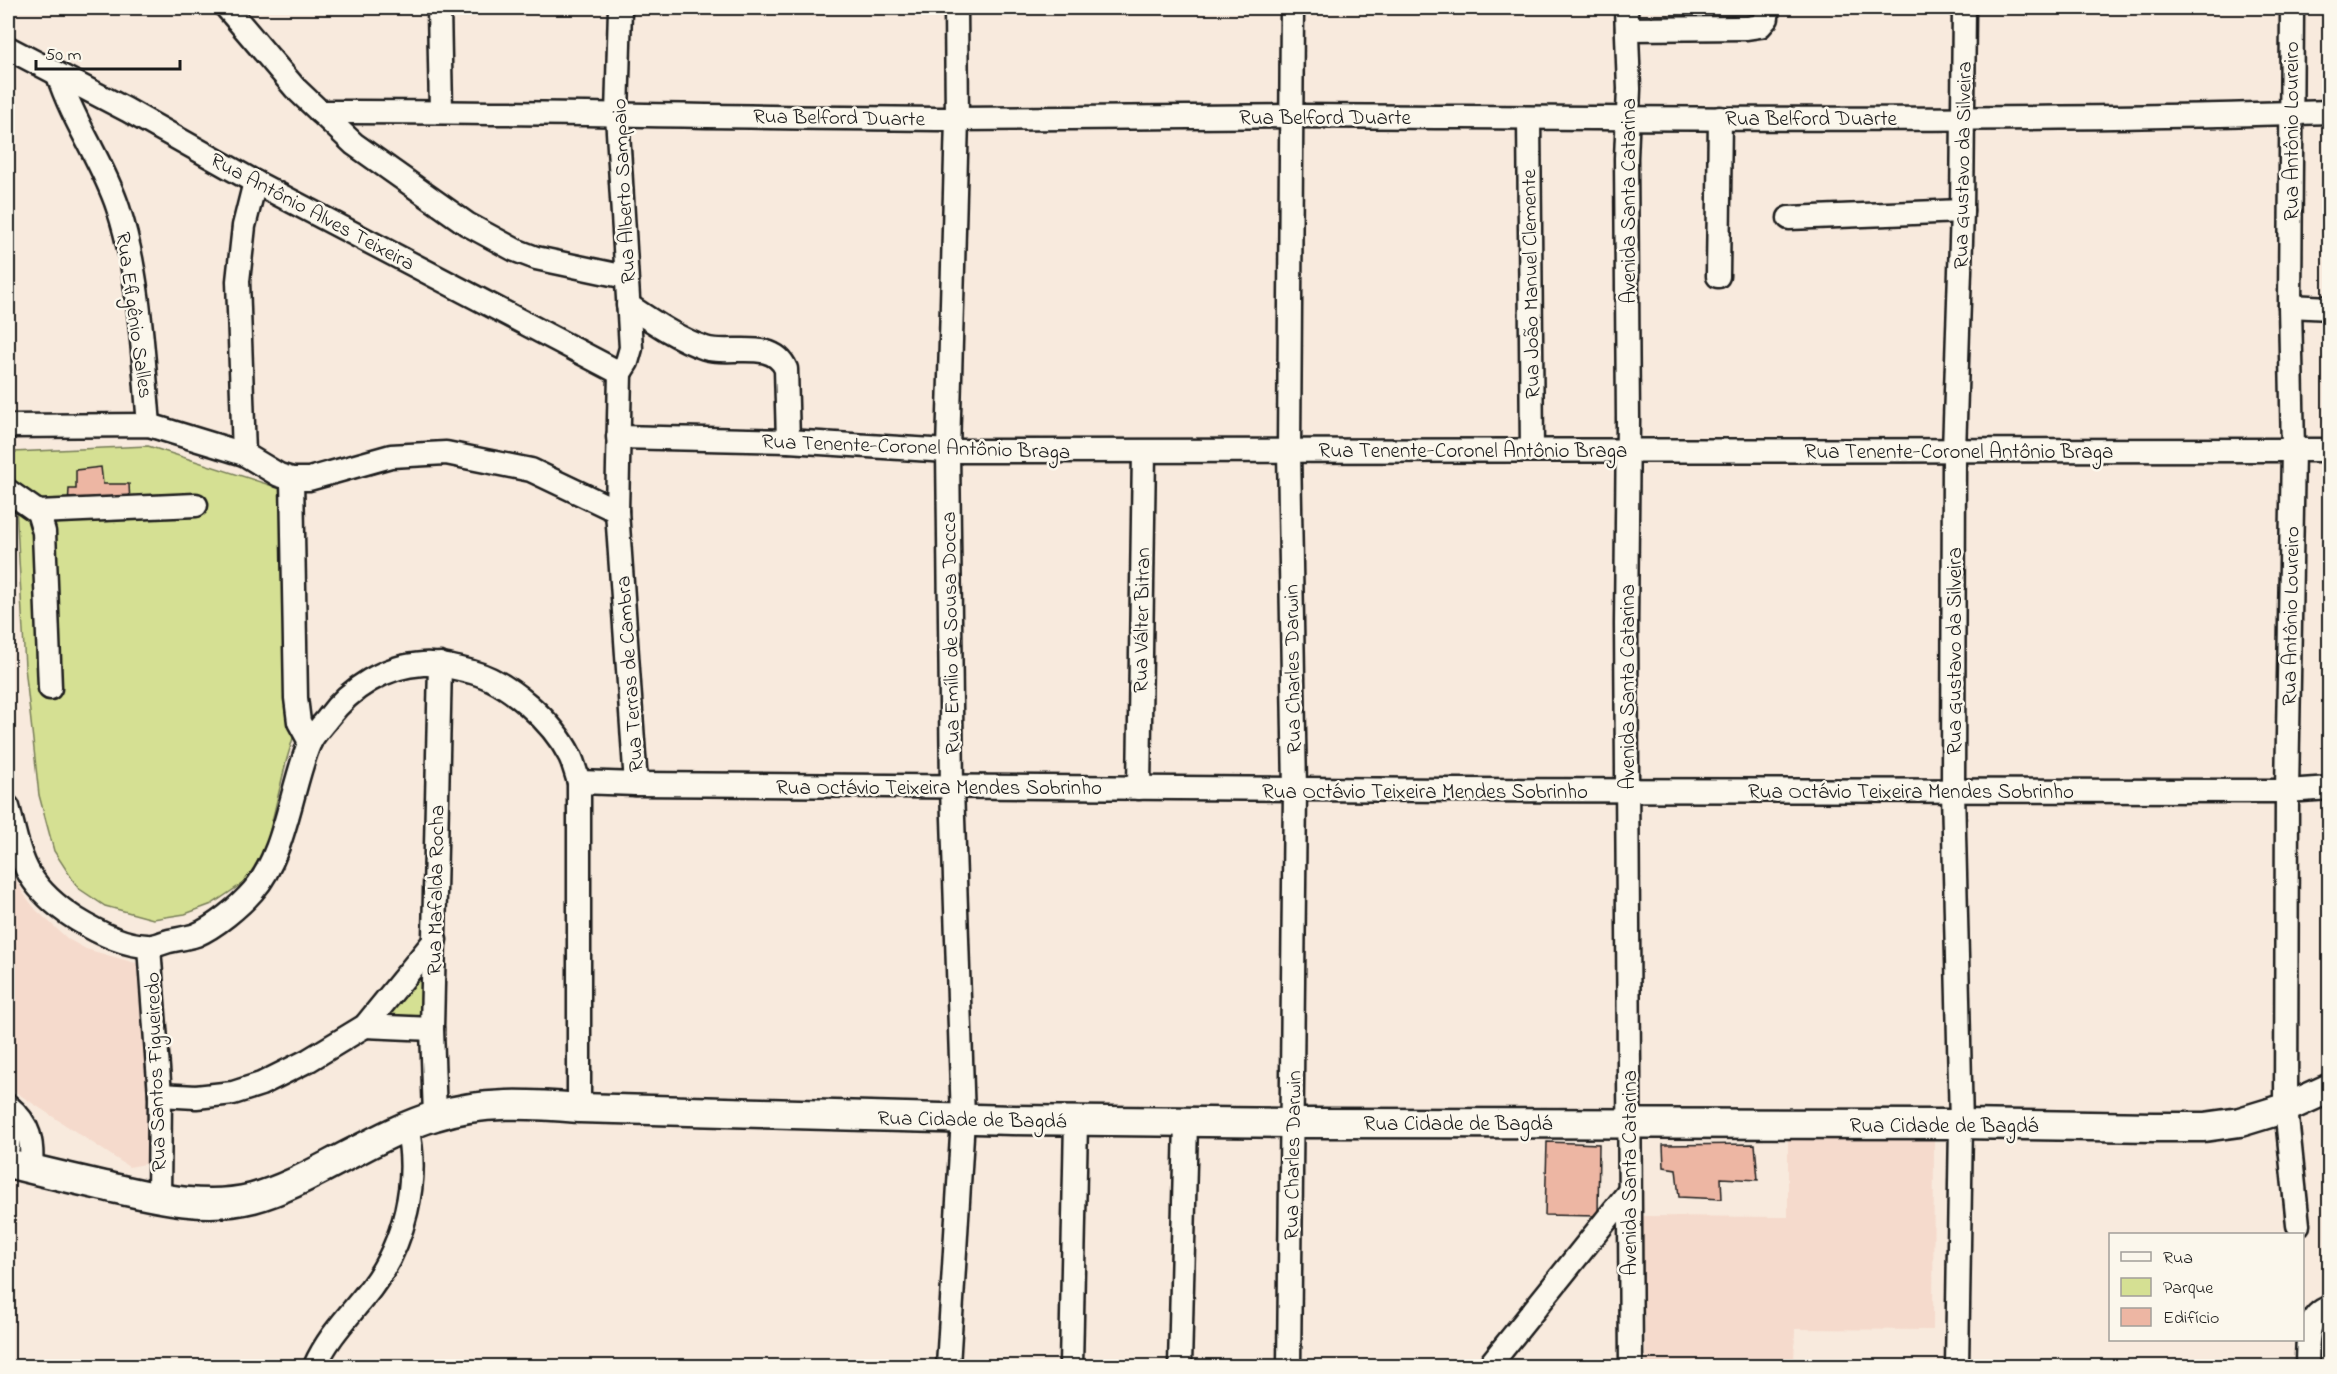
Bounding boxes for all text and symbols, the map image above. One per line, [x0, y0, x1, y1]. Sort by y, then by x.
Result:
scale bar [36, 33, 180, 71]
street label: Rua Antônio Loureiro [2278, 41, 2308, 221]
text: 50 m [45, 43, 82, 69]
street label: Rua Gustavo da Silveira [1947, 61, 1981, 269]
street label: Rua Alberto Sampaio [605, 97, 645, 284]
street label: Avenida Santa Catarina [1615, 98, 1645, 304]
street label: Rua Belford Duarte [753, 103, 926, 136]
street label: Rua Belford Duarte [1239, 104, 1412, 134]
street label: Rua Belford Duarte [1725, 105, 1898, 135]
street label: Rua Antônio Alves Teixeira [204, 146, 420, 280]
street label: Rua João Manuel Clemente [1515, 168, 1549, 399]
street label: Rua Efigênio Salles [105, 230, 160, 401]
street label: Rua Tenente-Coronel Antônio Braga [761, 428, 1071, 470]
street label: Rua Tenente-Coronel Antônio Braga [1319, 437, 1627, 469]
street label: Rua Tenente-Coronel Antônio Braga [1805, 438, 2113, 470]
street label: Rua Emílio de Sousa Docca [935, 511, 969, 755]
street label: Rua Antônio Loureiro [2275, 526, 2309, 706]
street label: Rua Válter Bitran [1127, 547, 1159, 693]
street label: Rua Gustavo da Silveira [1941, 547, 1971, 755]
street label: Rua Terras de Cambra [609, 575, 653, 773]
street label: Rua Charles Darwin [1278, 584, 1310, 754]
street label: Avenida Santa Catarina [1614, 584, 1644, 790]
street label: Rua Octávio Teixeira Mendes Sobrinho [776, 774, 1102, 804]
street label: Rua Octávio Teixeira Mendes Sobrinho [1262, 778, 1588, 808]
street label: Rua Octávio Teixeira Mendes Sobrinho [1748, 778, 2074, 808]
street label: Rua Mafalda Rocha [421, 805, 453, 975]
street label: Rua Santos Figueiredo [139, 971, 177, 1172]
street label: Rua Charles Darwin [1278, 1070, 1310, 1240]
street label: Avenida Santa Catarina [1616, 1070, 1646, 1276]
street label: Rua Cidade de Bagdá [877, 1104, 1067, 1140]
street label: Rua Cidade de Bagdá [1364, 1110, 1553, 1142]
street label: Rua Cidade de Bagdá [1850, 1112, 2039, 1144]
legend [2109, 1233, 2304, 1341]
text: Rua [2163, 1246, 2193, 1272]
text: Parque [2163, 1276, 2214, 1302]
text: Edifício [2163, 1306, 2219, 1332]

